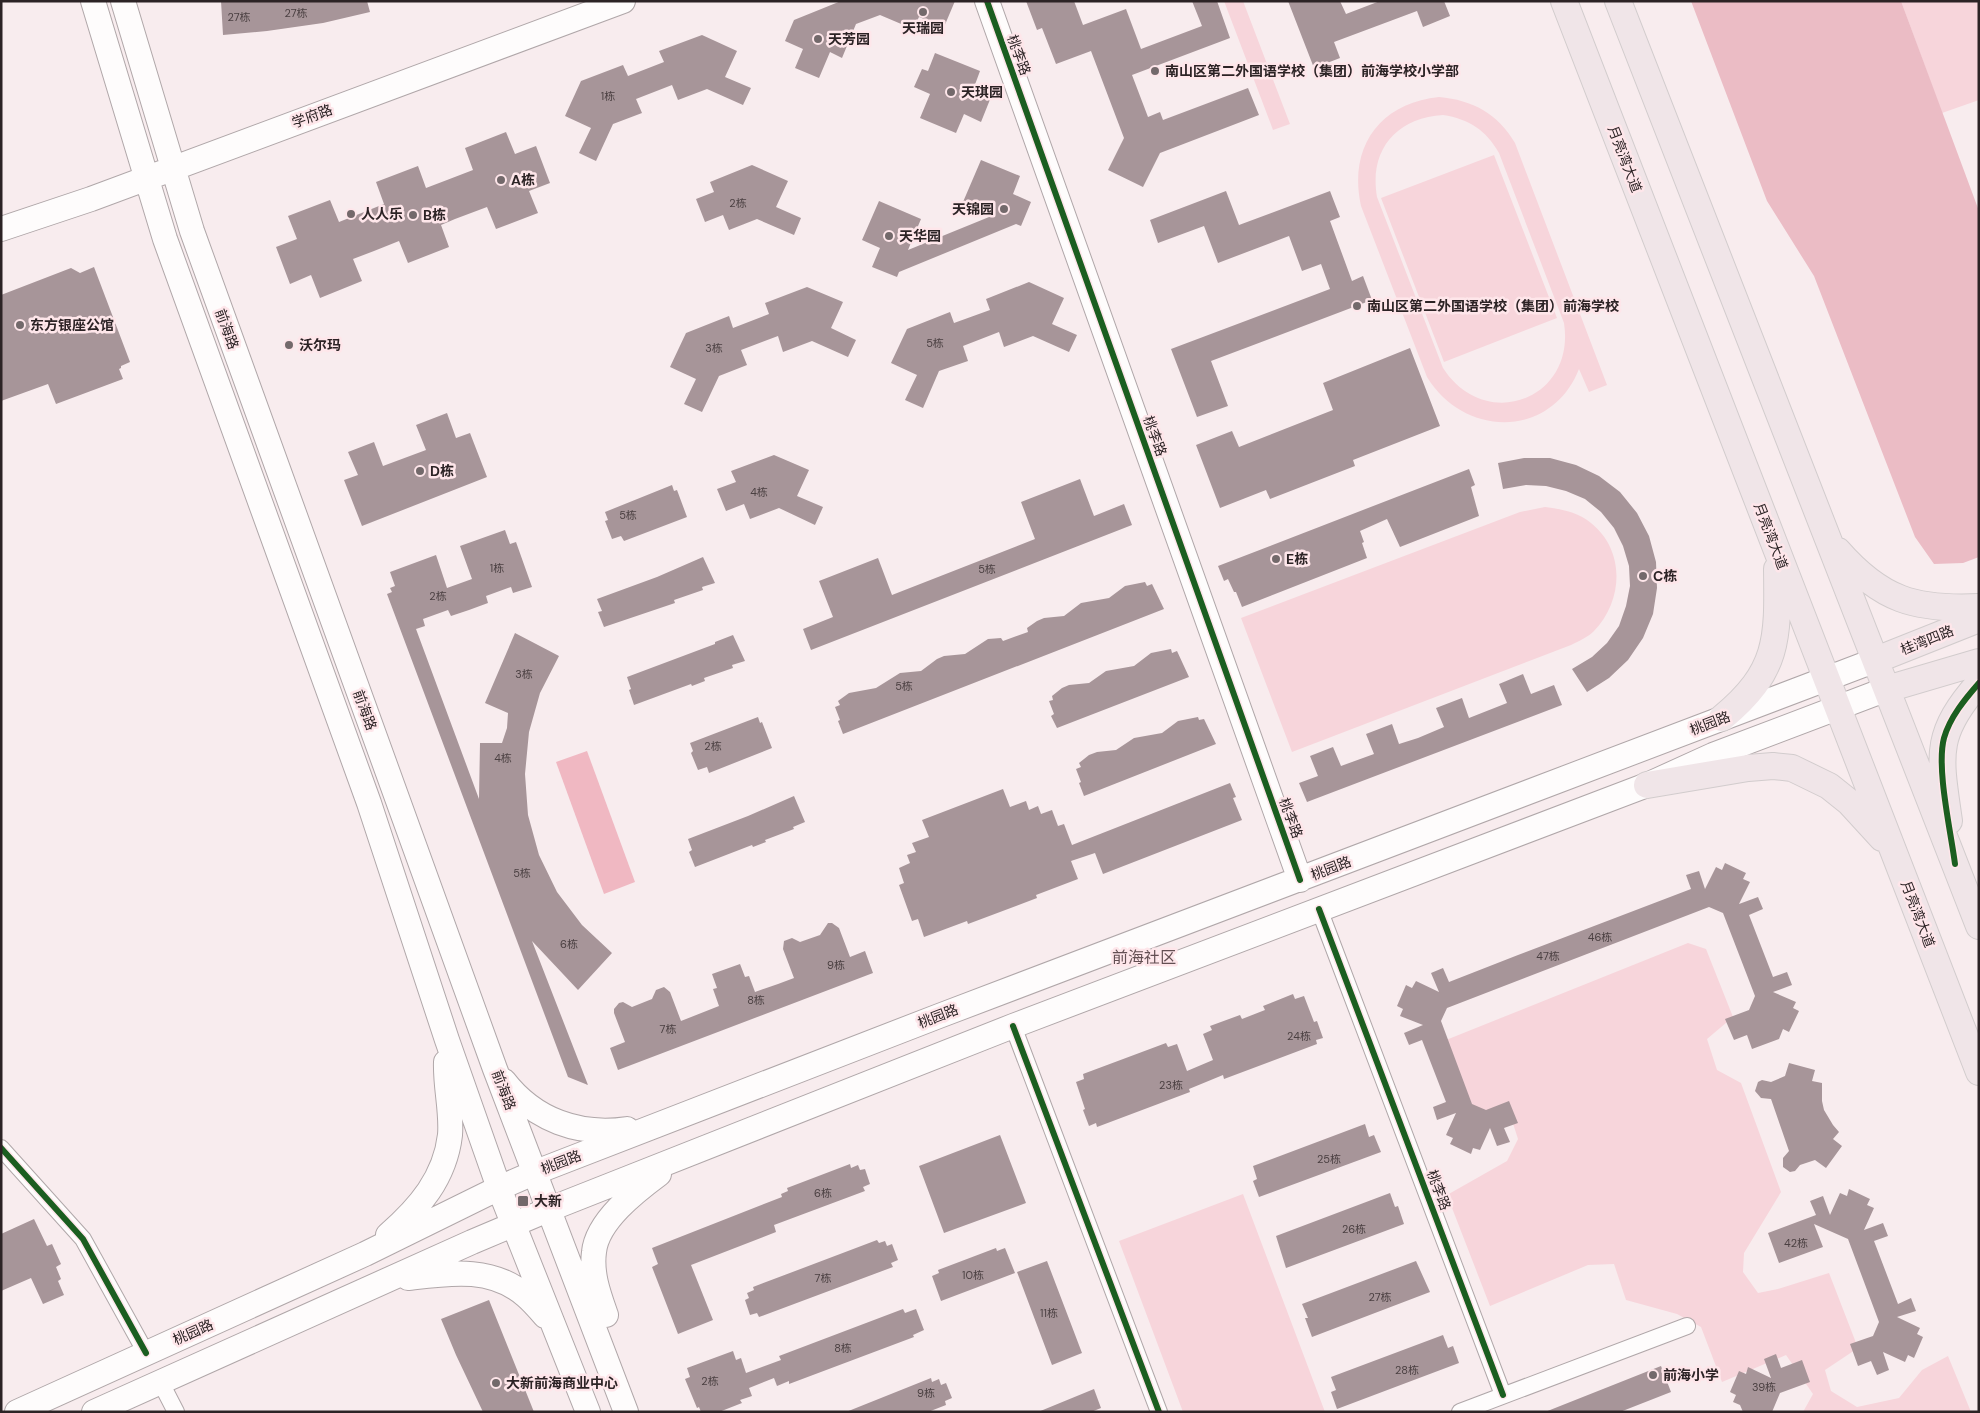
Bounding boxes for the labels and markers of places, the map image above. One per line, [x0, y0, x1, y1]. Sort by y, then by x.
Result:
marker: 天瑞园 [917, 6, 929, 18]
place label: 天瑞园 [902, 19, 944, 37]
place label: 天芳园 [828, 30, 870, 48]
marker: 天芳园 [812, 33, 824, 45]
place label: 南山区第二外国语学校（集团）前海学校小学部 [1165, 62, 1459, 80]
marker: 南山区第二外国语学校（集团）前海学校小学部 [1149, 65, 1161, 77]
place label: 天琪园 [961, 83, 1003, 101]
marker: 天琪园 [945, 86, 957, 98]
place label: A栋 [511, 171, 535, 189]
marker: A栋 [495, 174, 507, 186]
place label: 天锦园 [952, 200, 994, 218]
marker: 天锦园 [998, 203, 1010, 215]
place label: 人人乐 [361, 205, 403, 223]
place label: B栋 [423, 206, 446, 224]
marker: 人人乐 [345, 208, 357, 220]
marker: B栋 [407, 209, 419, 221]
place label: 天华园 [899, 227, 941, 245]
marker: 天华园 [883, 230, 895, 242]
place label: 南山区第二外国语学校（集团）前海学校 [1367, 297, 1619, 315]
marker: 南山区第二外国语学校（集团）前海学校 [1351, 300, 1363, 312]
place label: 东方银座公馆 [30, 316, 114, 334]
marker: 东方银座公馆 [14, 319, 26, 331]
place label: 沃尔玛 [299, 336, 341, 354]
marker: 沃尔玛 [283, 339, 295, 351]
place label: D栋 [430, 462, 454, 480]
marker: D栋 [414, 465, 426, 477]
place label: E栋 [1286, 550, 1308, 568]
marker: E栋 [1270, 553, 1282, 565]
place label: C栋 [1653, 567, 1677, 585]
marker: C栋 [1637, 570, 1649, 582]
place label: 大新 [534, 1192, 562, 1210]
marker: 大新 [516, 1194, 530, 1208]
place label: 前海小学 [1663, 1366, 1719, 1384]
marker: 前海小学 [1647, 1369, 1659, 1381]
place label: 大新前海商业中心 [506, 1374, 618, 1392]
marker: 大新前海商业中心 [490, 1377, 502, 1389]

